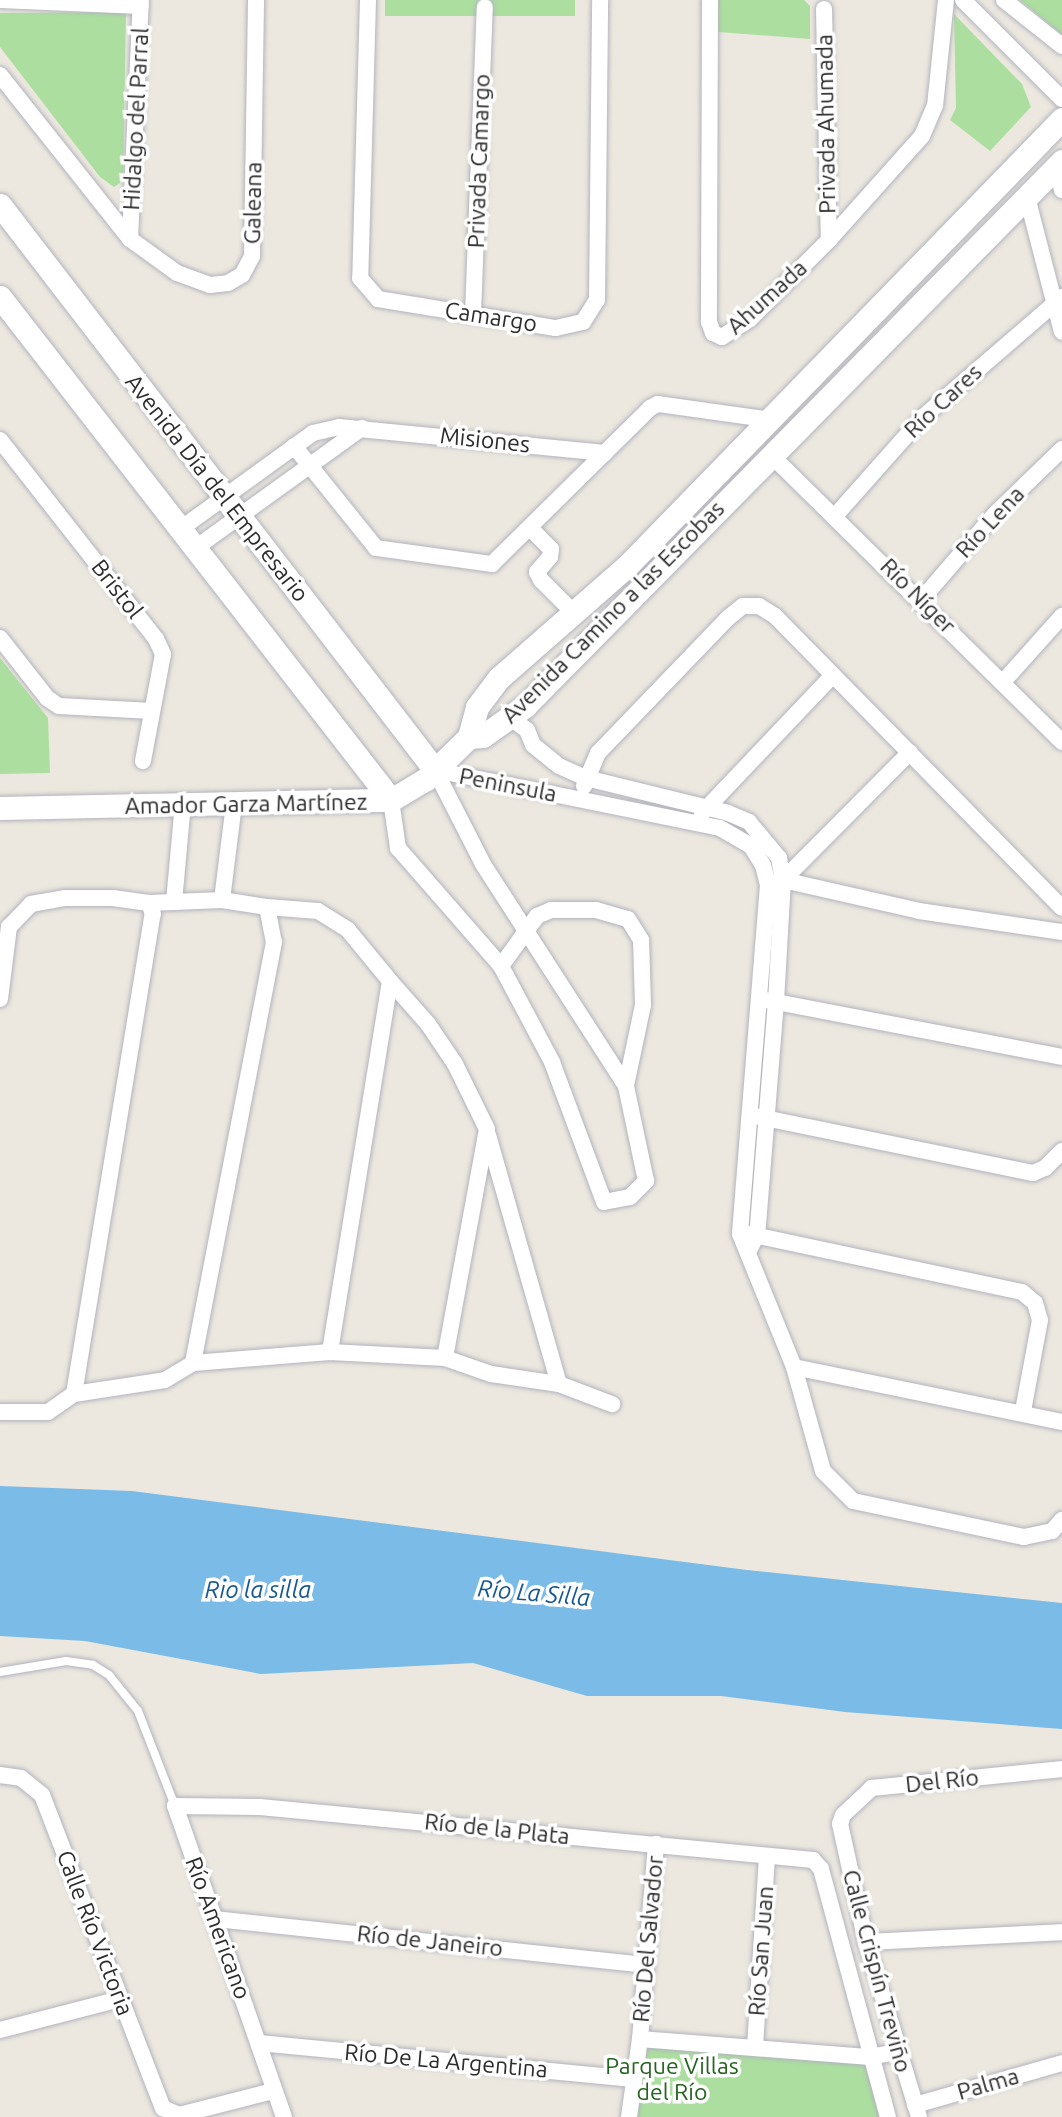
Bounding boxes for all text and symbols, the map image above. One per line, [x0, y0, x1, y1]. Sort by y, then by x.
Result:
street label: Hidalgo del Parral [117, 27, 155, 211]
street label: Privada Ahumada [811, 34, 841, 214]
street label: Privada Camargo [462, 73, 496, 249]
street label: Galeana [238, 161, 268, 245]
street label: Ahumada [721, 254, 813, 340]
street label: Camargo [443, 296, 539, 338]
street label: Río Cares [898, 358, 988, 444]
street label: Avenida Día del Empresario [120, 369, 314, 607]
street label: Misiones [439, 422, 531, 458]
street label: Río Lena [950, 480, 1030, 564]
street label: Avenida Camino a las Escobas [496, 495, 730, 729]
street label: Río Níger [875, 553, 961, 639]
street label: Bristol [85, 554, 149, 624]
street label: Peninsula [457, 762, 559, 808]
street label: Amador Garza Martínez [125, 788, 367, 820]
water label: Río La Silla [477, 1574, 591, 1612]
water label: Rio la silla [205, 1576, 311, 1604]
street label: Del Río [904, 1763, 980, 1799]
street label: Río de la Plata [423, 1808, 571, 1850]
street label: Calle Río Victoria [51, 1846, 139, 2020]
street label: Río Americano [179, 1853, 257, 2003]
street label: Río Del Salvador [627, 1854, 669, 2024]
street label: Calle Crispín Treviño [837, 1867, 917, 2075]
street label: Río San Juan [743, 1885, 779, 2017]
street label: Río de Janeiro [356, 1920, 504, 1962]
street label: Río De La Argentina [343, 2038, 549, 2084]
park label: Parque Villas del Río [605, 2052, 739, 2106]
street label: Palma [954, 2062, 1022, 2106]

